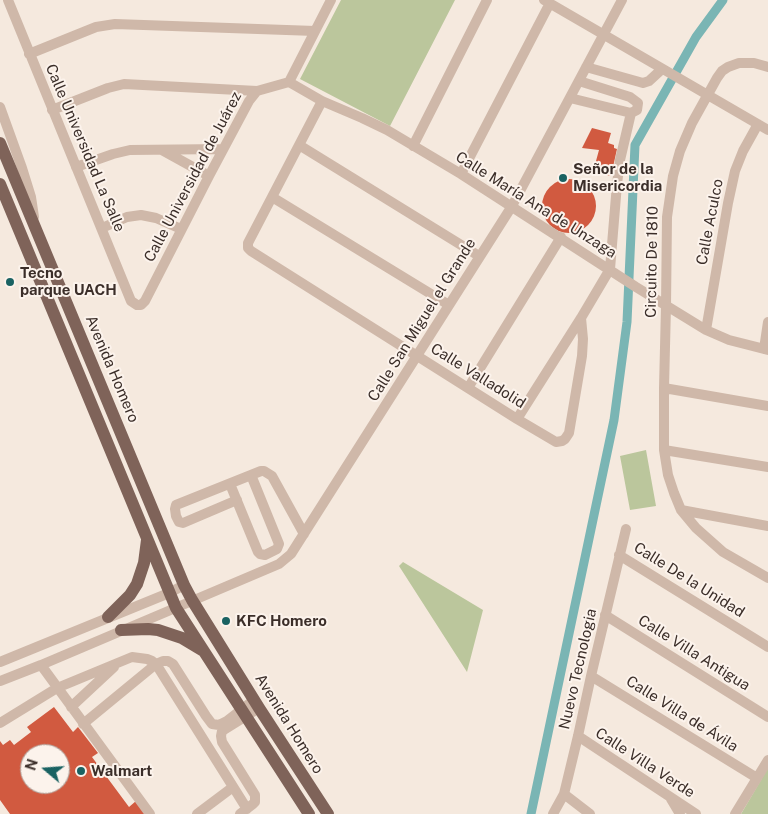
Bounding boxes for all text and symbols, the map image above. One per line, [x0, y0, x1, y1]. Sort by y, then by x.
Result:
street label: Calle Universidad La Salle [41, 61, 129, 235]
street label: Calle Universidad de Juárez [140, 89, 246, 265]
street label: Calle María Ana de Unzaga [452, 148, 620, 262]
place label: Señor de la Misericordia [573, 160, 662, 195]
marker: Señor de la Misericordia [557, 172, 569, 184]
street label: Calle Aculco [693, 177, 727, 267]
street label: Circuito De 1810 [642, 206, 662, 318]
street label: Calle San Miguel el Grande [364, 235, 480, 405]
place label: Tecno parque UACH [20, 264, 117, 299]
marker: Tecno parque UACH [4, 276, 16, 288]
street label: Avenida Homero [81, 313, 143, 425]
street label: Calle Valladolid [427, 340, 529, 412]
street label: Calle De la Unidad [630, 539, 748, 621]
street label: Nuevo Tecnologia [555, 607, 601, 731]
street label: Calle Villa Antigua [635, 611, 753, 695]
place label: KFC Homero [236, 612, 327, 630]
marker: KFC Homero [220, 615, 232, 627]
street label: Avenida Homero [251, 671, 327, 777]
street label: Calle Villa de Ávila [623, 672, 741, 756]
street label: Calle Villa Verde [592, 724, 698, 802]
north arrow [20, 744, 70, 794]
text: N [22, 757, 41, 772]
place label: Walmart [91, 762, 152, 780]
marker: Walmart [75, 765, 87, 777]

